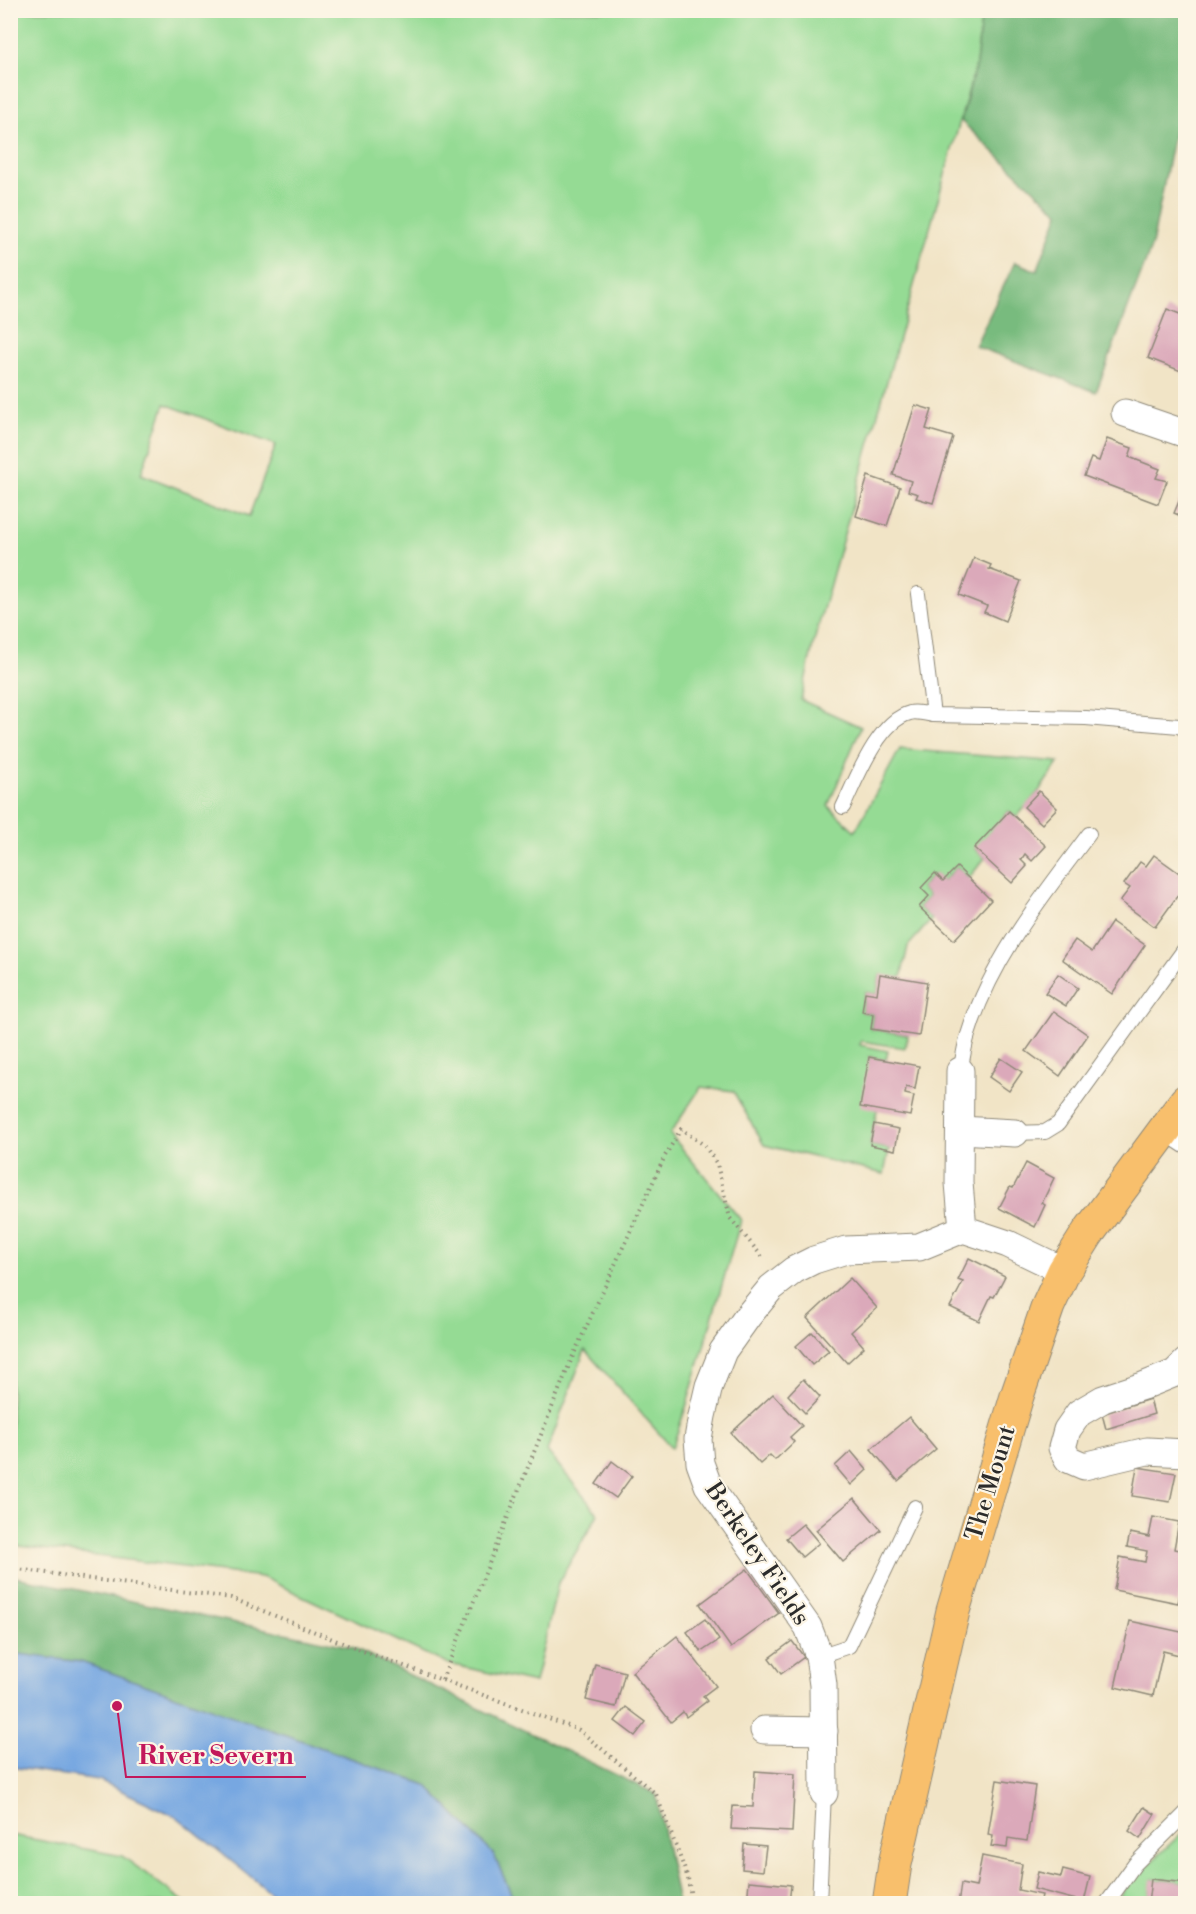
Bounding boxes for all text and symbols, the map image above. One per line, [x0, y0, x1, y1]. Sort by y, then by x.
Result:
street label: The Mount [959, 1421, 1023, 1544]
street label: Berkeley Fields [698, 1476, 816, 1631]
callout: River Severn [126, 1733, 306, 1777]
text: River Severn [138, 1740, 294, 1772]

